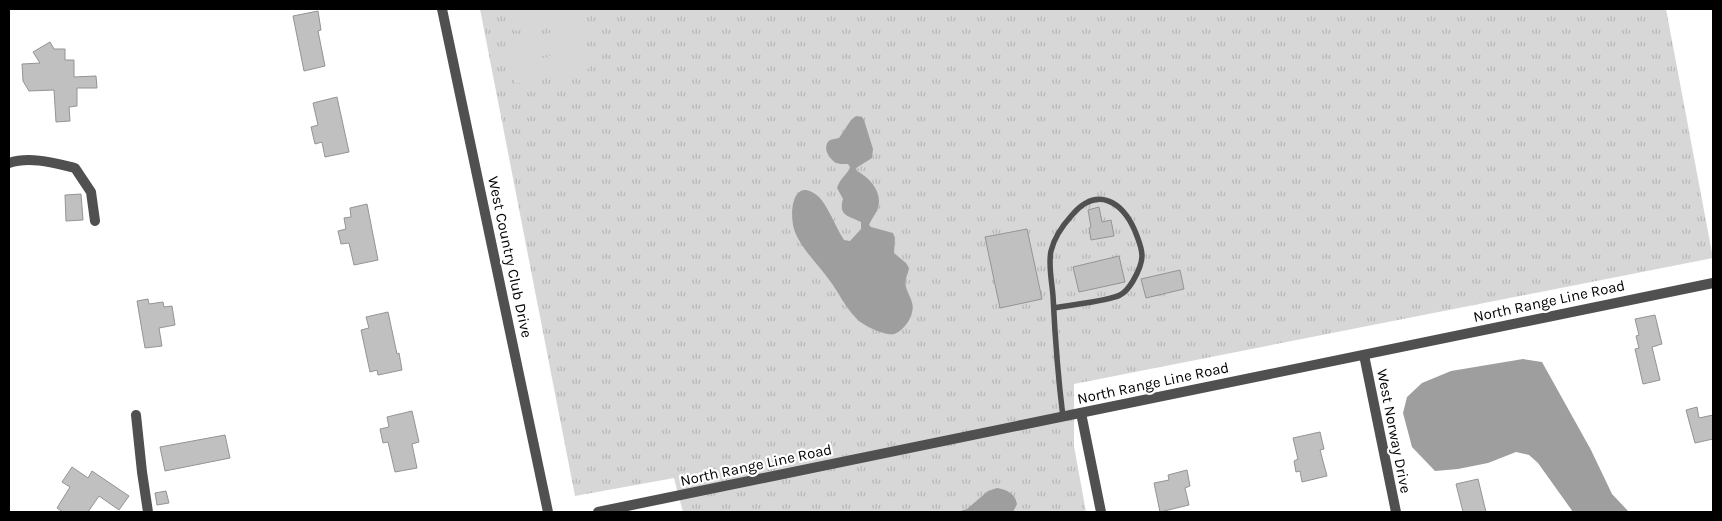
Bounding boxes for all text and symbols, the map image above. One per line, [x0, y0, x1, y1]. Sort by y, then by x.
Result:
street label: West Country Club Drive [484, 175, 536, 339]
street label: North Range Line Road [1471, 276, 1627, 326]
street label: North Range Line Road [1075, 358, 1231, 408]
street label: West Norway Drive [1373, 367, 1415, 495]
street label: North Range Line Road [678, 440, 834, 490]

